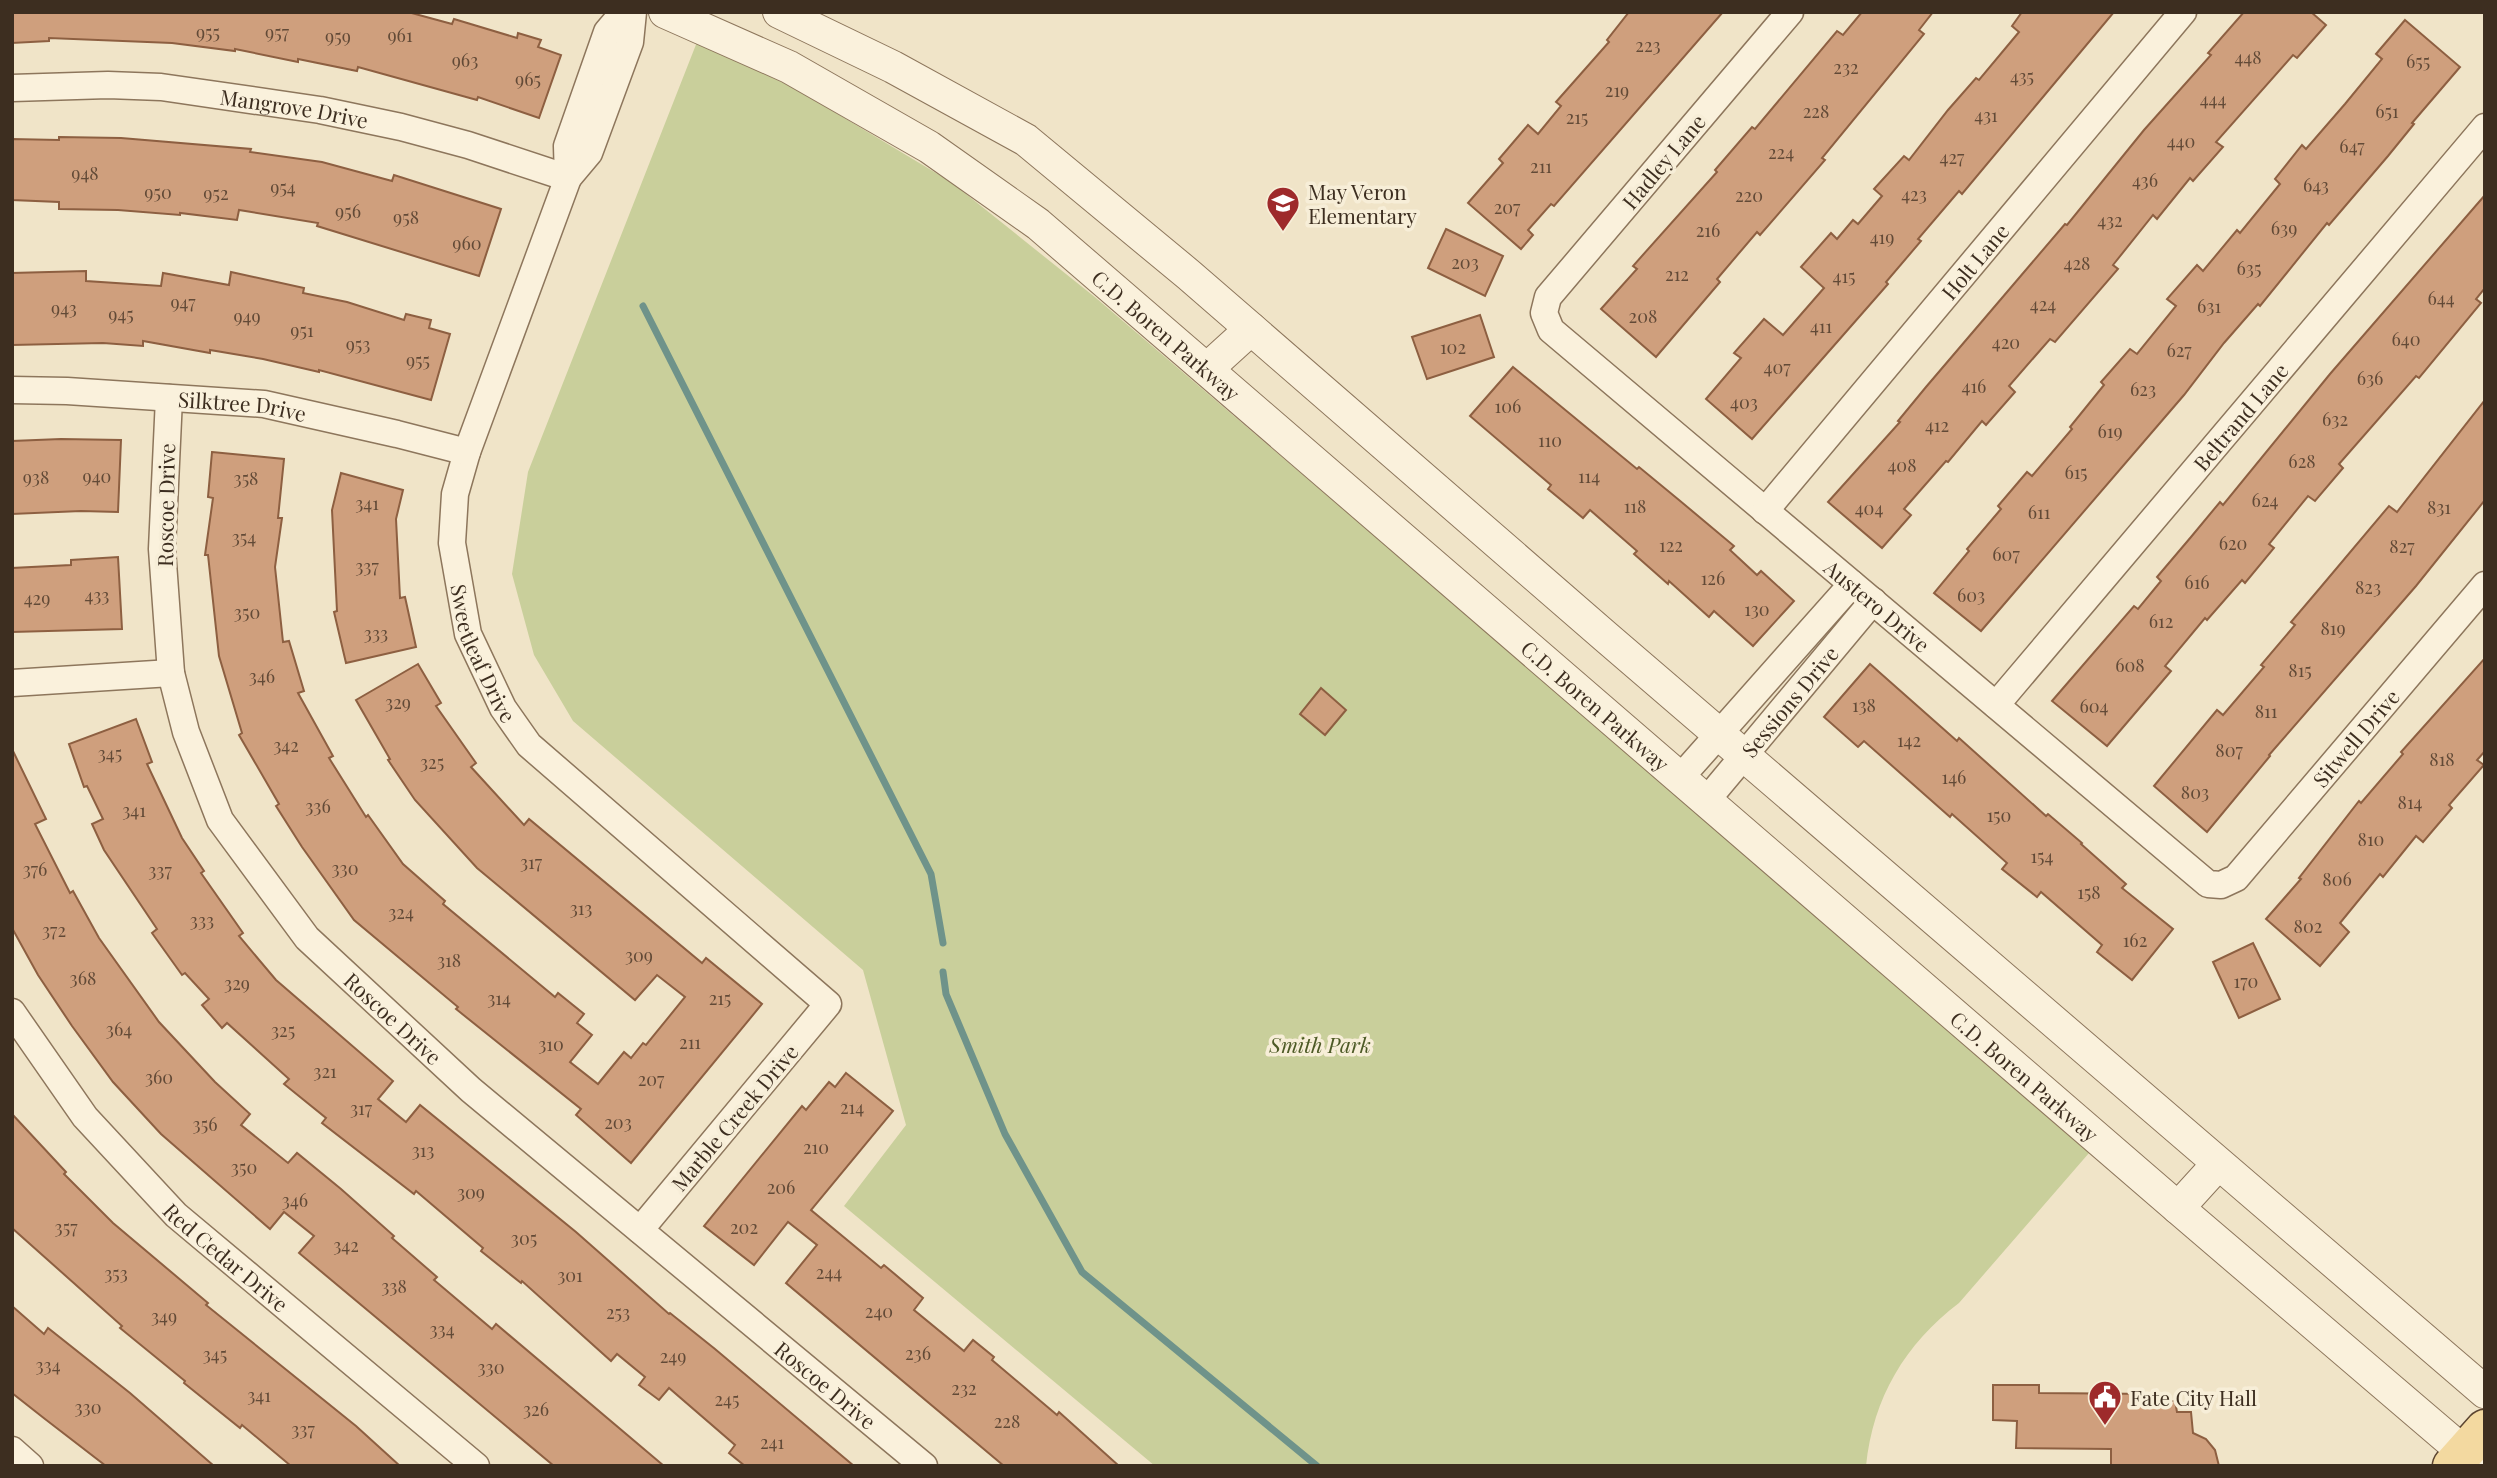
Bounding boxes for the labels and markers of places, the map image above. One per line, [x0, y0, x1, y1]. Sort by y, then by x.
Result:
place label: May Veron Elementary [1308, 177, 1417, 229]
school or university icon: May Veron Elementary [1264, 184, 1302, 233]
public building icon: Fate City Hall [2086, 1378, 2124, 1427]
place label: Fate City Hall [2130, 1383, 2257, 1411]

